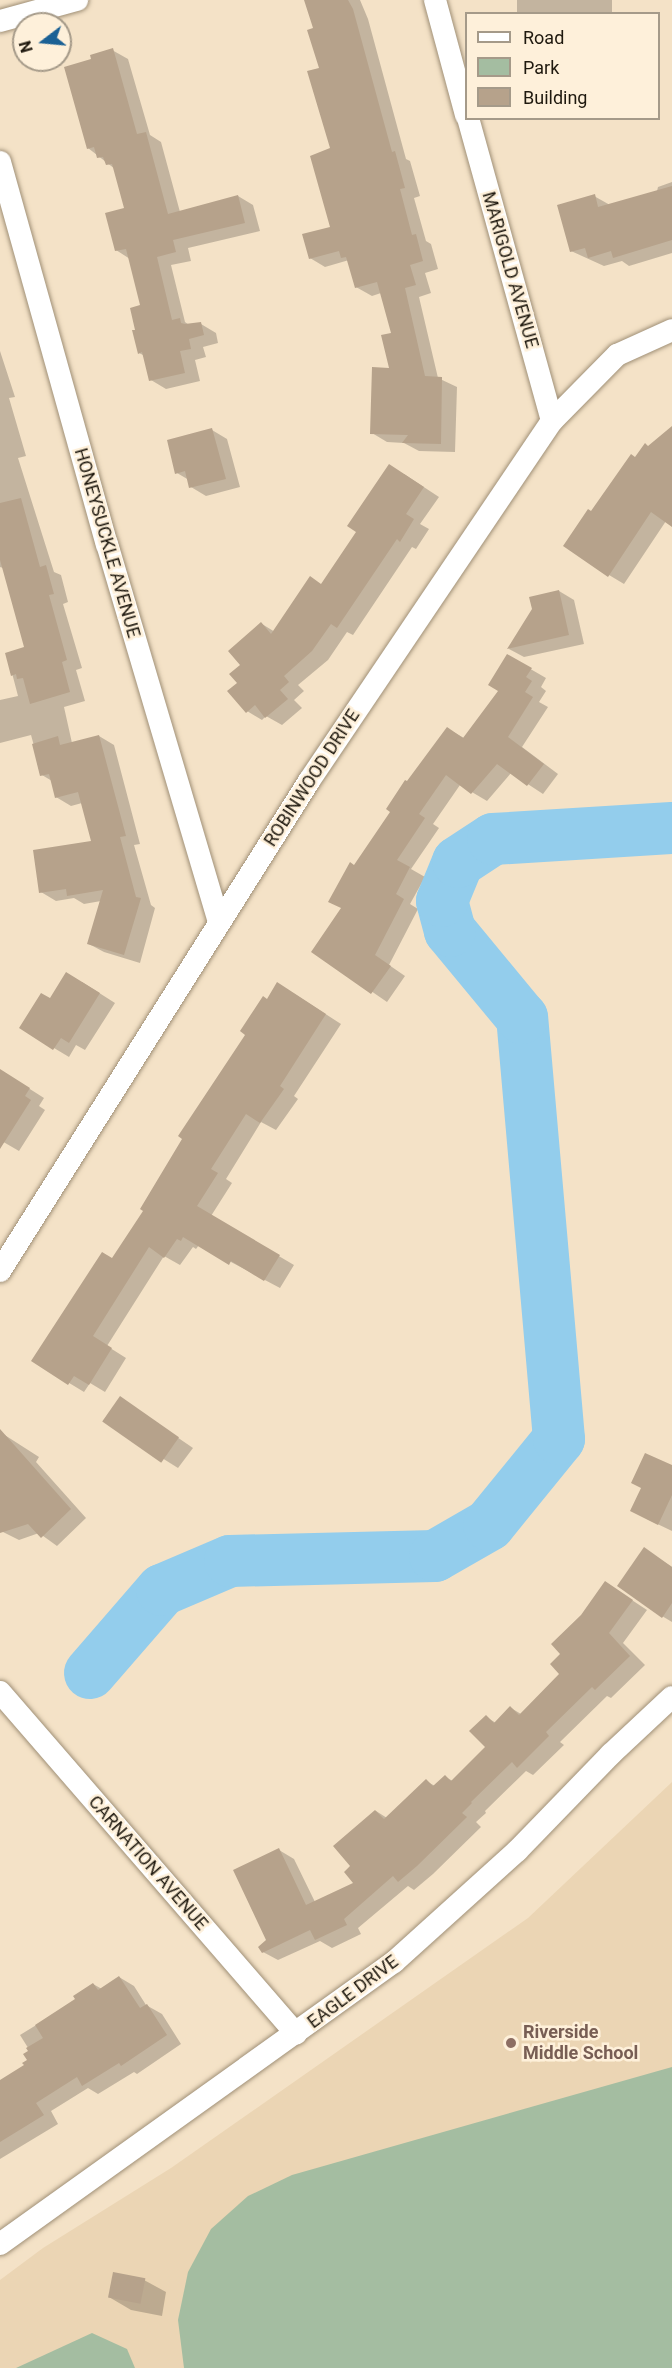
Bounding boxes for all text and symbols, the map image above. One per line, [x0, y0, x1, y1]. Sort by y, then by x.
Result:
north arrow [12, 12, 72, 72]
legend [465, 12, 660, 120]
text: Road [523, 27, 564, 48]
text: N [15, 39, 37, 55]
text: Park [523, 57, 559, 78]
text: Building [523, 87, 587, 108]
street label: MARIGOLD AVENUE [477, 189, 543, 351]
street label: HONEYSUCKLE AVENUE [70, 446, 144, 640]
street label: ROBINWOOD DRIVE [260, 705, 364, 851]
street label: CARNATION AVENUE [84, 1791, 212, 1935]
street label: EAGLE DRIVE [303, 1951, 403, 2033]
place label: Riverside Middle School [523, 2022, 638, 2064]
marker: Riverside Middle School [504, 2036, 518, 2050]

